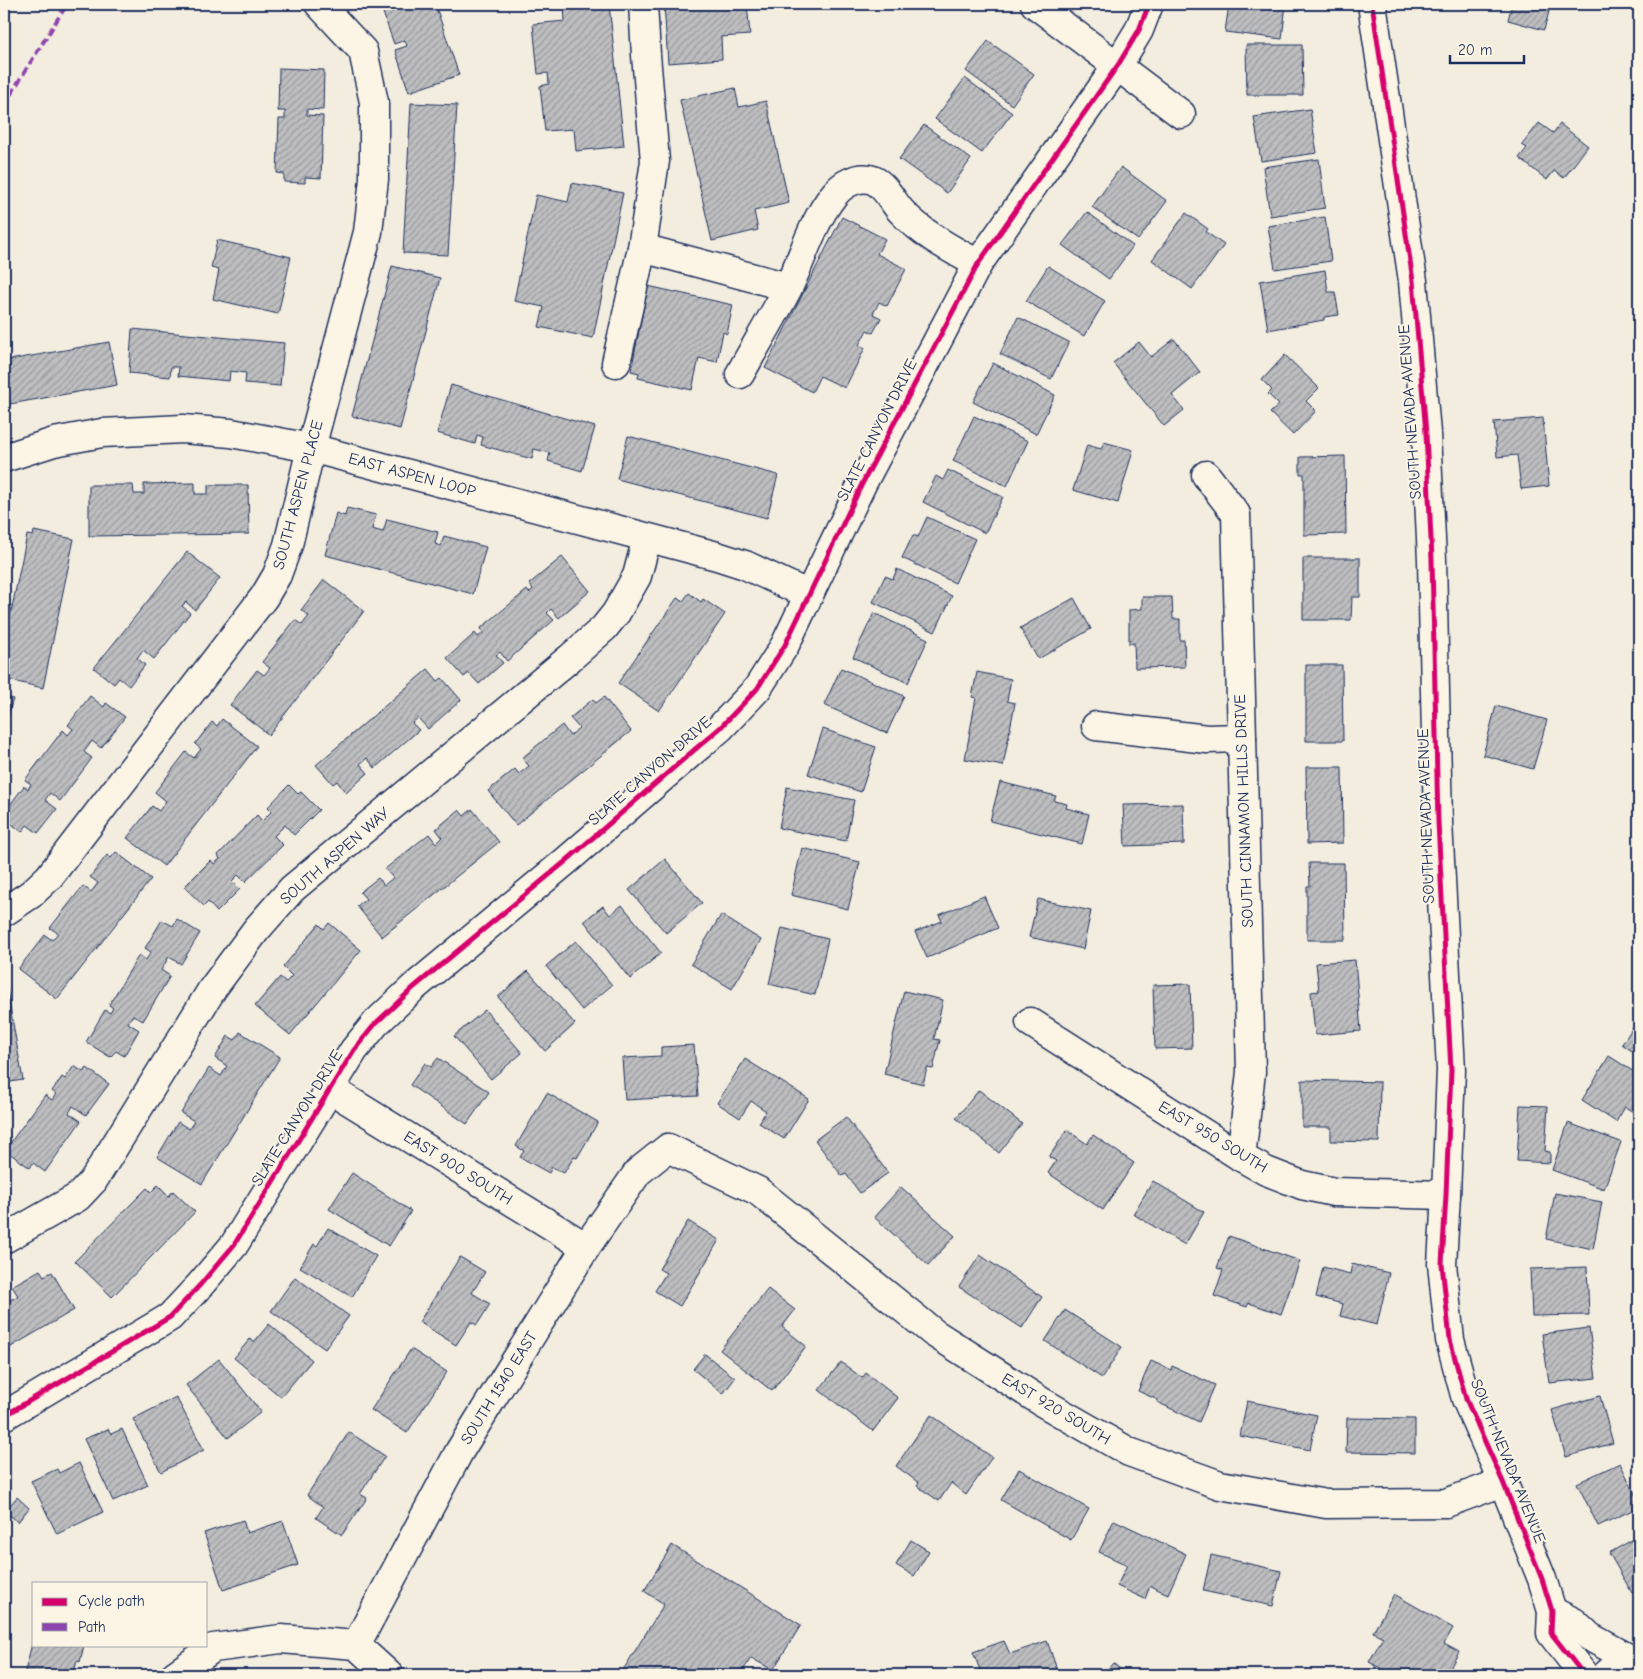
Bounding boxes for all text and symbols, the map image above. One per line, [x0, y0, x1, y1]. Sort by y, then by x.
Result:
scale bar [1450, 32, 1524, 64]
text: 20 m [1458, 41, 1492, 59]
street label: SOUTH NEVADA AVENUE [1395, 324, 1425, 500]
street label: SLATE CANYON DRIVE [833, 356, 921, 504]
street label: SOUTH ASPEN PLACE [269, 418, 327, 572]
street label: EAST ASPEN LOOP [346, 449, 478, 501]
street label: SOUTH CINNAMON HILLS DRIVE [1231, 694, 1257, 928]
street label: SLATE CANYON DRIVE [585, 712, 715, 829]
street label: SOUTH NEVADA AVENUE [1414, 728, 1438, 904]
street label: SOUTH ASPEN WAY [277, 803, 394, 908]
street label: SLATE CANYON DRIVE [248, 1046, 346, 1189]
street label: EAST 950 SOUTH [1155, 1097, 1271, 1177]
street label: EAST 900 SOUTH [400, 1127, 516, 1209]
street label: SOUTH 1540 EAST [457, 1328, 541, 1448]
street label: EAST 920 SOUTH [998, 1369, 1114, 1449]
street label: SOUTH NEVADA AVENUE [1467, 1376, 1549, 1546]
legend [32, 1582, 208, 1646]
text: Cycle path [78, 1592, 145, 1610]
text: Path [78, 1618, 106, 1636]

